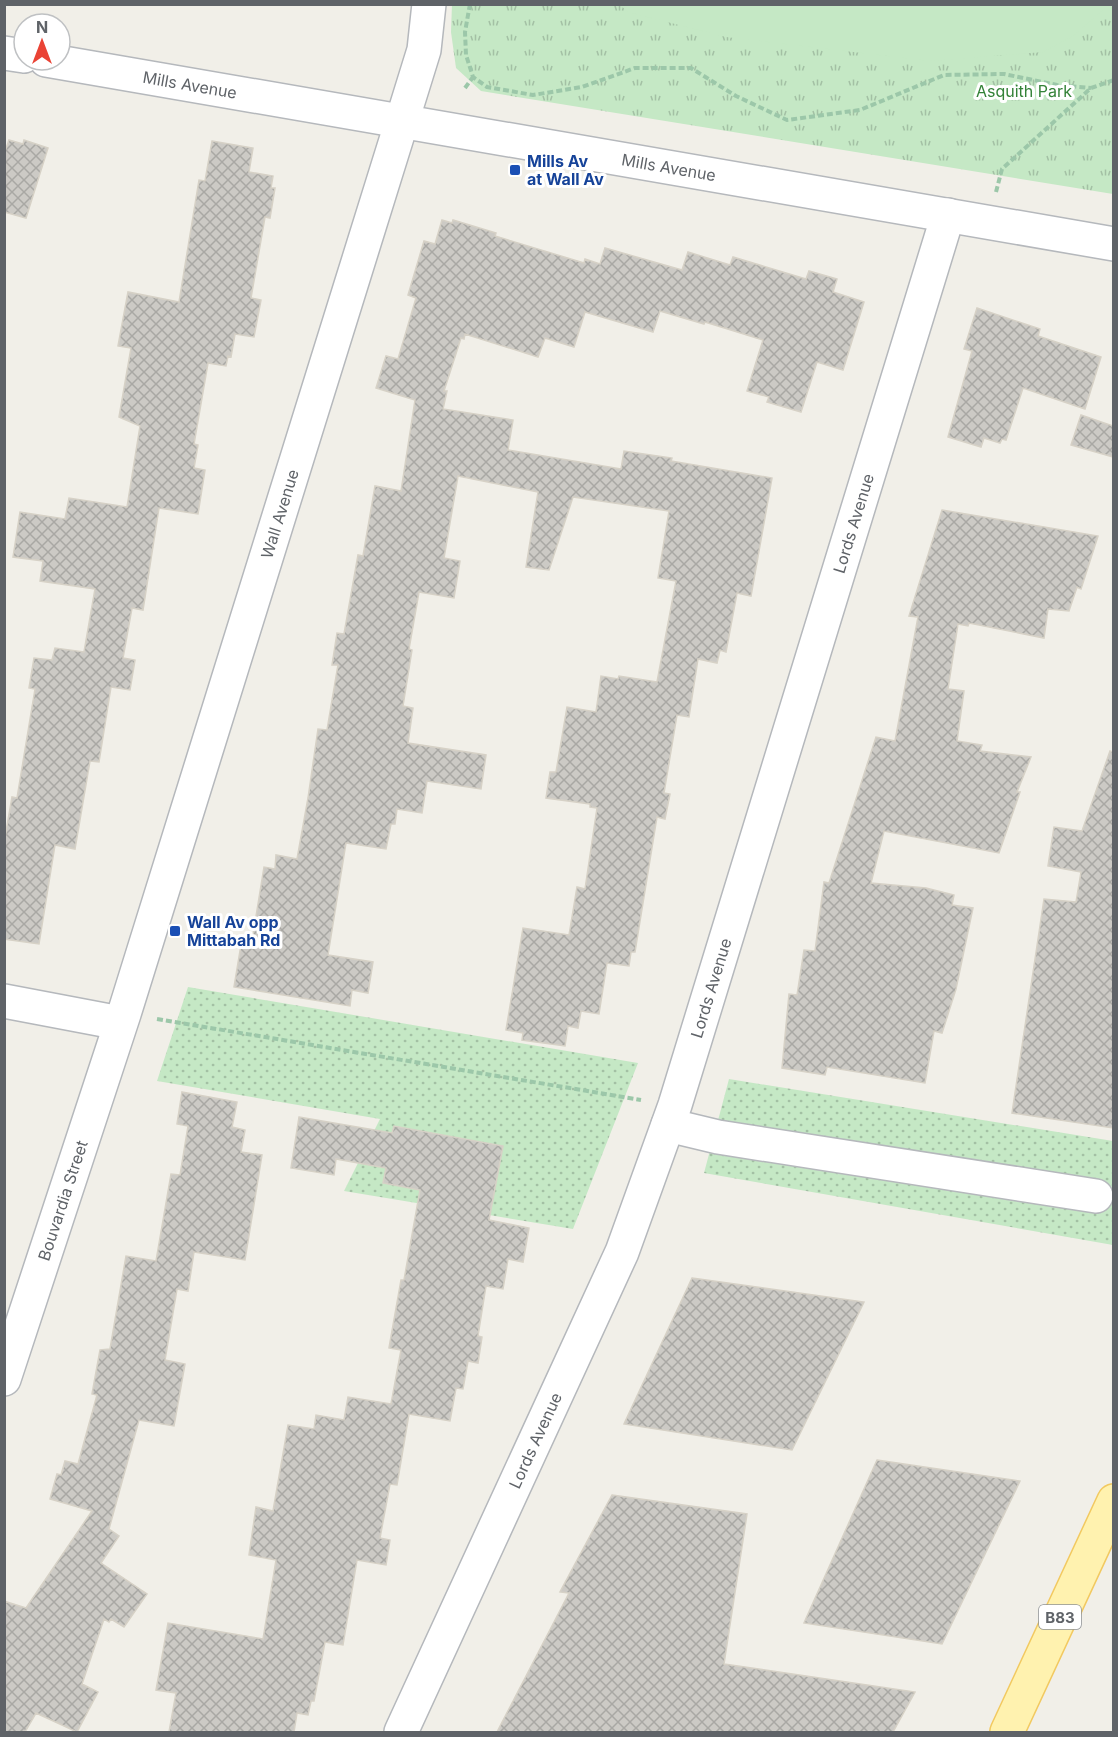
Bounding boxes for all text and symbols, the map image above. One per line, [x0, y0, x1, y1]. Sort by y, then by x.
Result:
north arrow [12, 12, 72, 72]
text: N [36, 17, 48, 37]
street label: Mills Avenue [141, 67, 239, 103]
park label: Asquith Park [976, 81, 1072, 101]
street label: Mills Avenue [620, 149, 717, 185]
place label: Mills Av at Wall Av [527, 151, 604, 189]
marker: Mills Av at Wall Av [508, 163, 522, 177]
street label: Wall Avenue [256, 467, 303, 561]
street label: Lords Avenue [829, 471, 878, 576]
place label: Wall Av opp Mittabah Rd [187, 912, 280, 950]
marker: Wall Av opp Mittabah Rd [168, 924, 182, 938]
street label: Lords Avenue [686, 936, 736, 1040]
street label: Bouvardia Street [34, 1138, 92, 1263]
street label: Lords Avenue [505, 1389, 566, 1492]
road number: B83 [1039, 1605, 1081, 1629]

